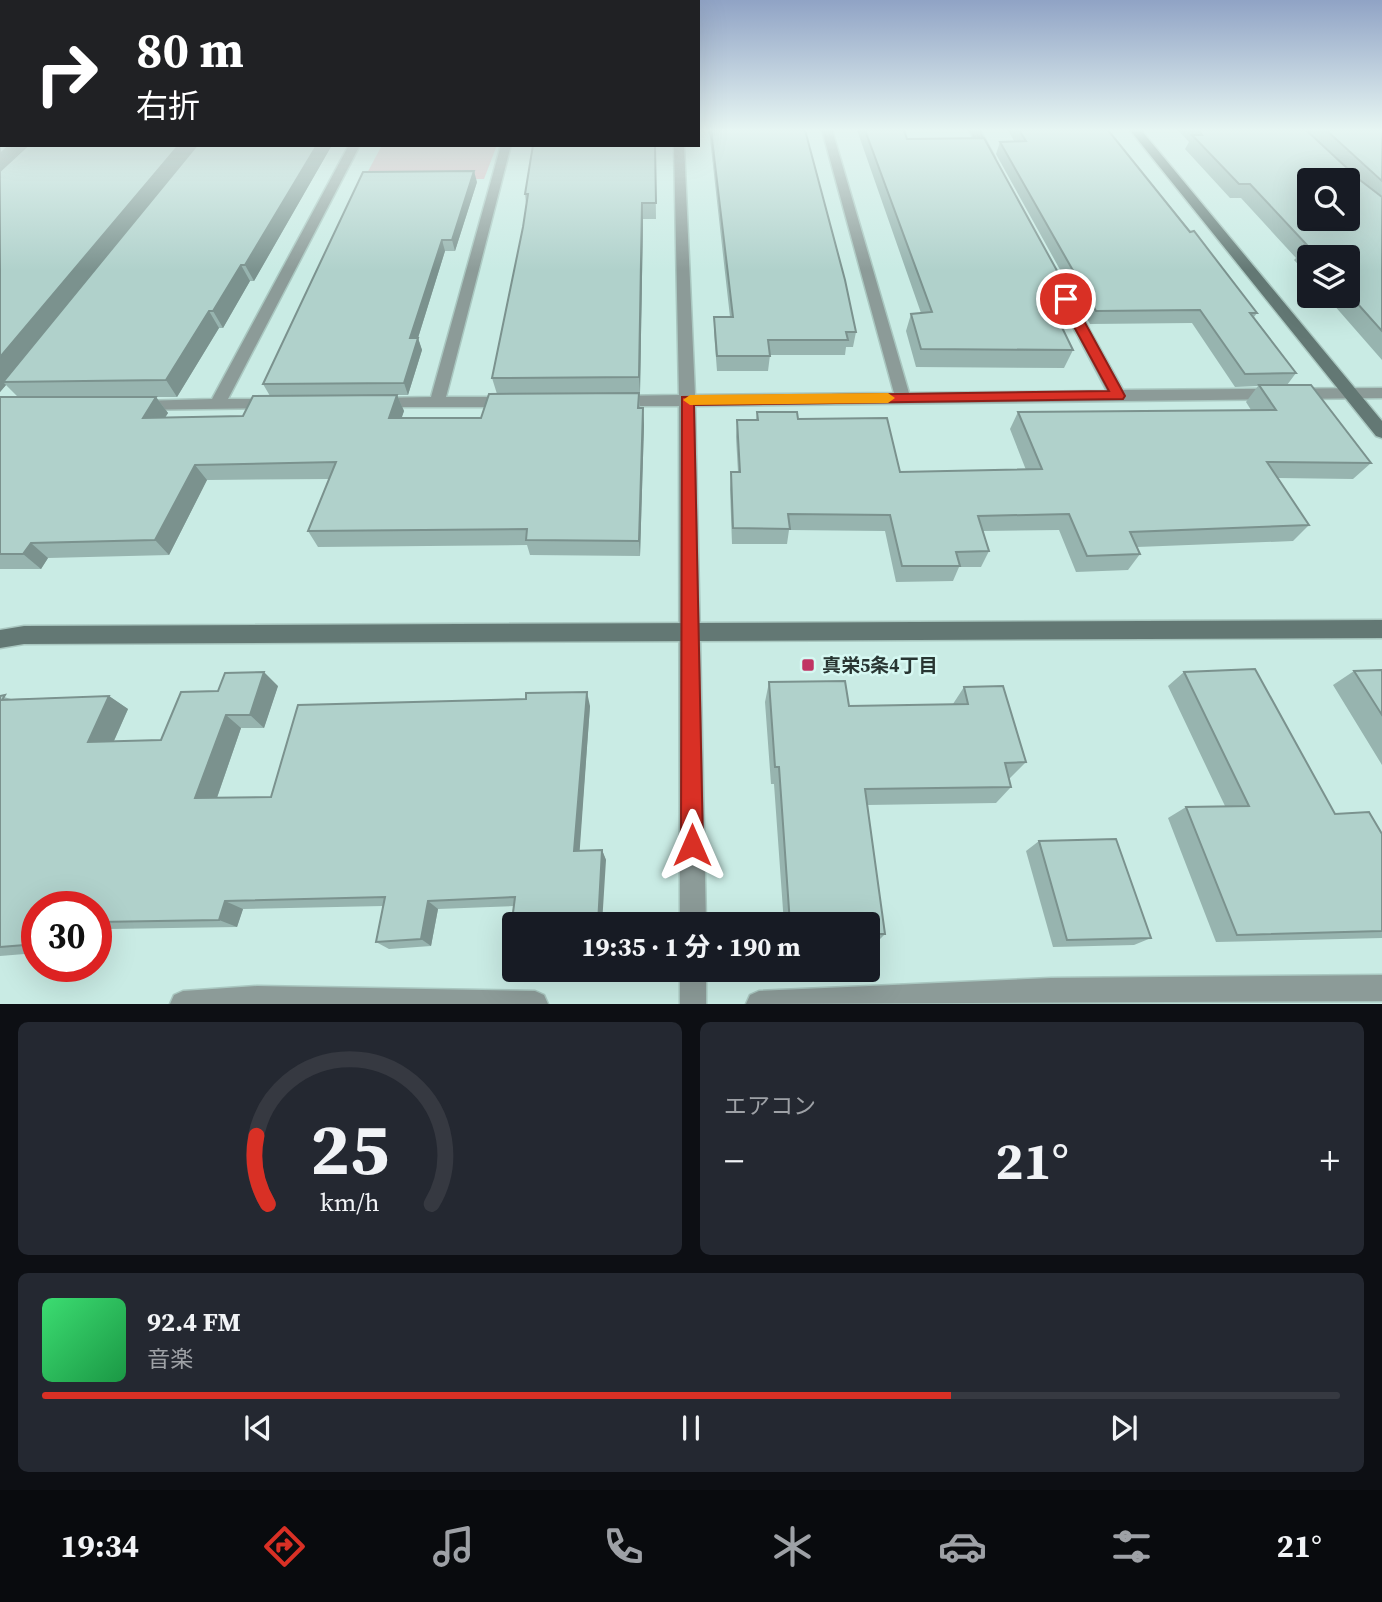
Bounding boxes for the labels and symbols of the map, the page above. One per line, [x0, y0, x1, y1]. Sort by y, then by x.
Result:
pin [1036, 269, 1096, 329]
place label: 真栄5条4丁目 [822, 652, 938, 678]
marker: 真栄5条4丁目 [800, 657, 816, 673]
position arrow [655, 808, 729, 882]
speed limit sign: 30 [21, 891, 112, 982]

